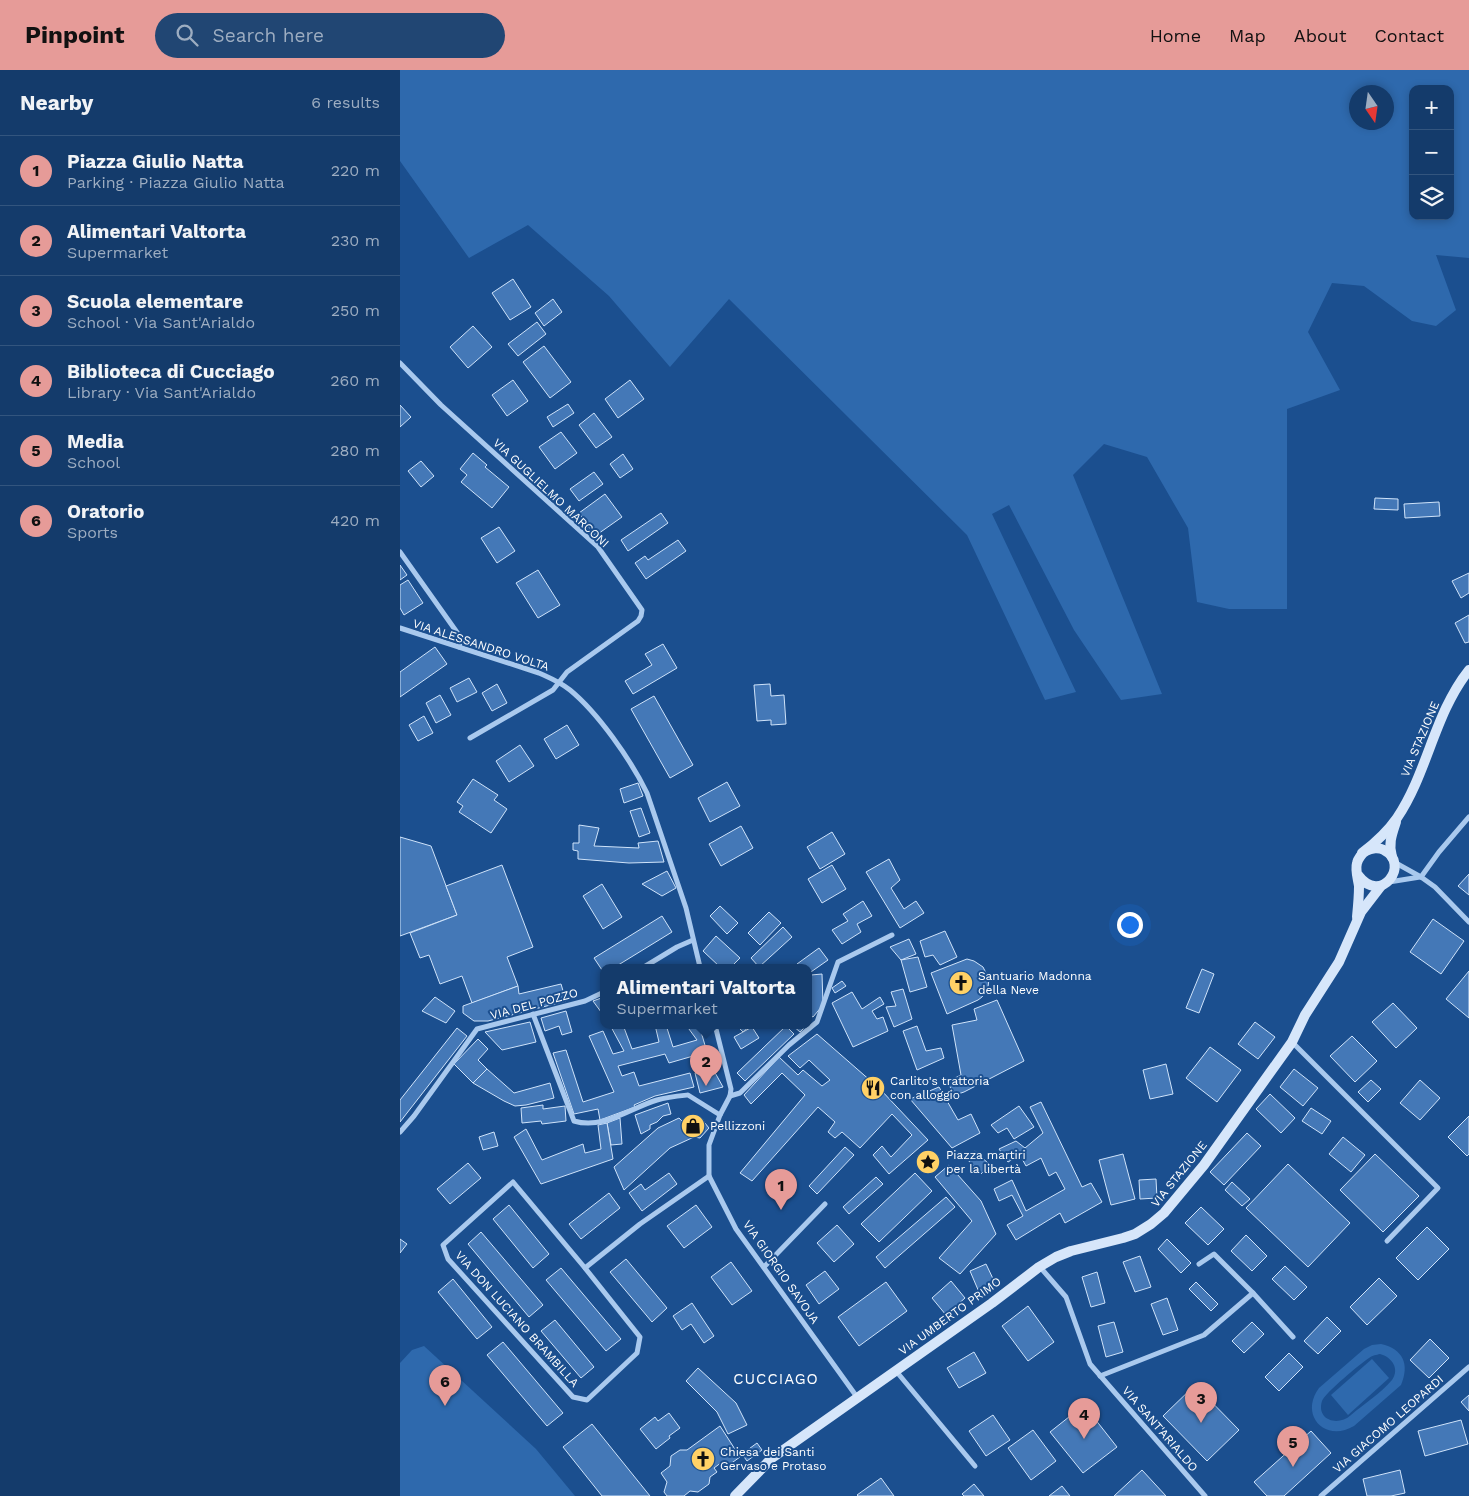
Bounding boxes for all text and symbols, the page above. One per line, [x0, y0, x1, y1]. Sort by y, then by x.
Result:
search box [155, 13, 505, 58]
text: Pinpoint [25, 21, 125, 49]
icon: search [173, 21, 201, 49]
text: Search here [213, 24, 324, 47]
text: Home [1150, 25, 1201, 46]
text: Map [1229, 25, 1266, 46]
text: About [1294, 25, 1346, 46]
text: Contact [1374, 25, 1444, 46]
north arrow [1349, 85, 1394, 130]
map controls [1409, 85, 1454, 220]
button: + [1409, 85, 1454, 130]
text: Nearby [20, 90, 93, 115]
text: 6 results [311, 93, 380, 112]
button: − [1409, 130, 1454, 175]
text: Piazza Giulio Natta [67, 150, 243, 173]
text: 1 [33, 161, 39, 180]
text: 220 m [331, 161, 380, 180]
text: Parking · Piazza Giulio Natta [67, 173, 285, 192]
button: layers [1409, 175, 1454, 220]
text: Alimentari Valtorta [67, 220, 246, 243]
text: 2 [31, 231, 41, 250]
text: 230 m [331, 231, 380, 250]
text: Supermarket [67, 243, 168, 262]
text: Scuola elementare [67, 290, 243, 313]
text: 3 [31, 301, 41, 320]
text: 250 m [331, 301, 380, 320]
text: School · Via Sant'Arialdo [67, 313, 255, 332]
text: Biblioteca di Cucciago [67, 360, 275, 383]
text: 4 [31, 371, 41, 390]
text: 260 m [330, 371, 380, 390]
text: Library · Via Sant'Arialdo [67, 383, 256, 402]
text: Media [67, 430, 124, 453]
street label: VIA GUGLIELMO MARCONI [490, 436, 612, 550]
text: 5 [31, 441, 41, 460]
text: 280 m [330, 441, 380, 460]
text: School [67, 453, 120, 472]
text: Oratorio [67, 500, 144, 523]
text: 6 [31, 511, 41, 530]
text: 420 m [330, 511, 380, 530]
text: Sports [67, 523, 118, 542]
street label: VIA ALESSANDRO VOLTA [411, 616, 551, 674]
street label: VIA STAZIONE [1398, 699, 1442, 779]
your location [1117, 912, 1143, 938]
popup [600, 964, 812, 1029]
place label: Santuario Madonna della Neve [978, 969, 1092, 997]
church icon: Santuario Madonna della Neve [948, 970, 974, 996]
text: Alimentari Valtorta [616, 976, 796, 999]
street label: VIA DEL POZZO [489, 986, 579, 1022]
text: Supermarket [616, 999, 718, 1018]
pin: 2 [690, 1045, 722, 1086]
place label: Carlito's trattoria con alloggio [890, 1074, 990, 1102]
restaurant icon: Carlito's trattoria con alloggio [860, 1075, 886, 1101]
shop icon: Pellizzoni [680, 1113, 706, 1139]
place label: Pellizzoni [710, 1119, 765, 1133]
street label: VIA STAZIONE [1148, 1138, 1210, 1210]
place label: Piazza martiri per la libertà [946, 1148, 1026, 1176]
place icon: Piazza martiri per la libertà [915, 1149, 941, 1175]
pin: 1 [765, 1169, 797, 1210]
street label: VIA GIORGIO SAVOJA [740, 1218, 822, 1326]
street label: VIA DON LUCIANO BRAMBILLA [452, 1248, 582, 1390]
street label: VIA UMBERTO PRIMO [896, 1274, 1004, 1358]
pin: 6 [429, 1365, 461, 1406]
district label: CUCCIAGO [733, 1370, 819, 1388]
street label: VIA GIACOMO LEOPARDI [1330, 1372, 1446, 1476]
pin: 3 [1185, 1382, 1217, 1423]
street label: VIA SANT'ARIALDO [1119, 1384, 1201, 1474]
pin: 4 [1068, 1398, 1100, 1439]
pin: 5 [1277, 1426, 1309, 1467]
place label: Chiesa dei Santi Gervaso e Protaso [720, 1445, 826, 1473]
church icon: Chiesa dei Santi Gervaso e Protaso [690, 1446, 716, 1472]

